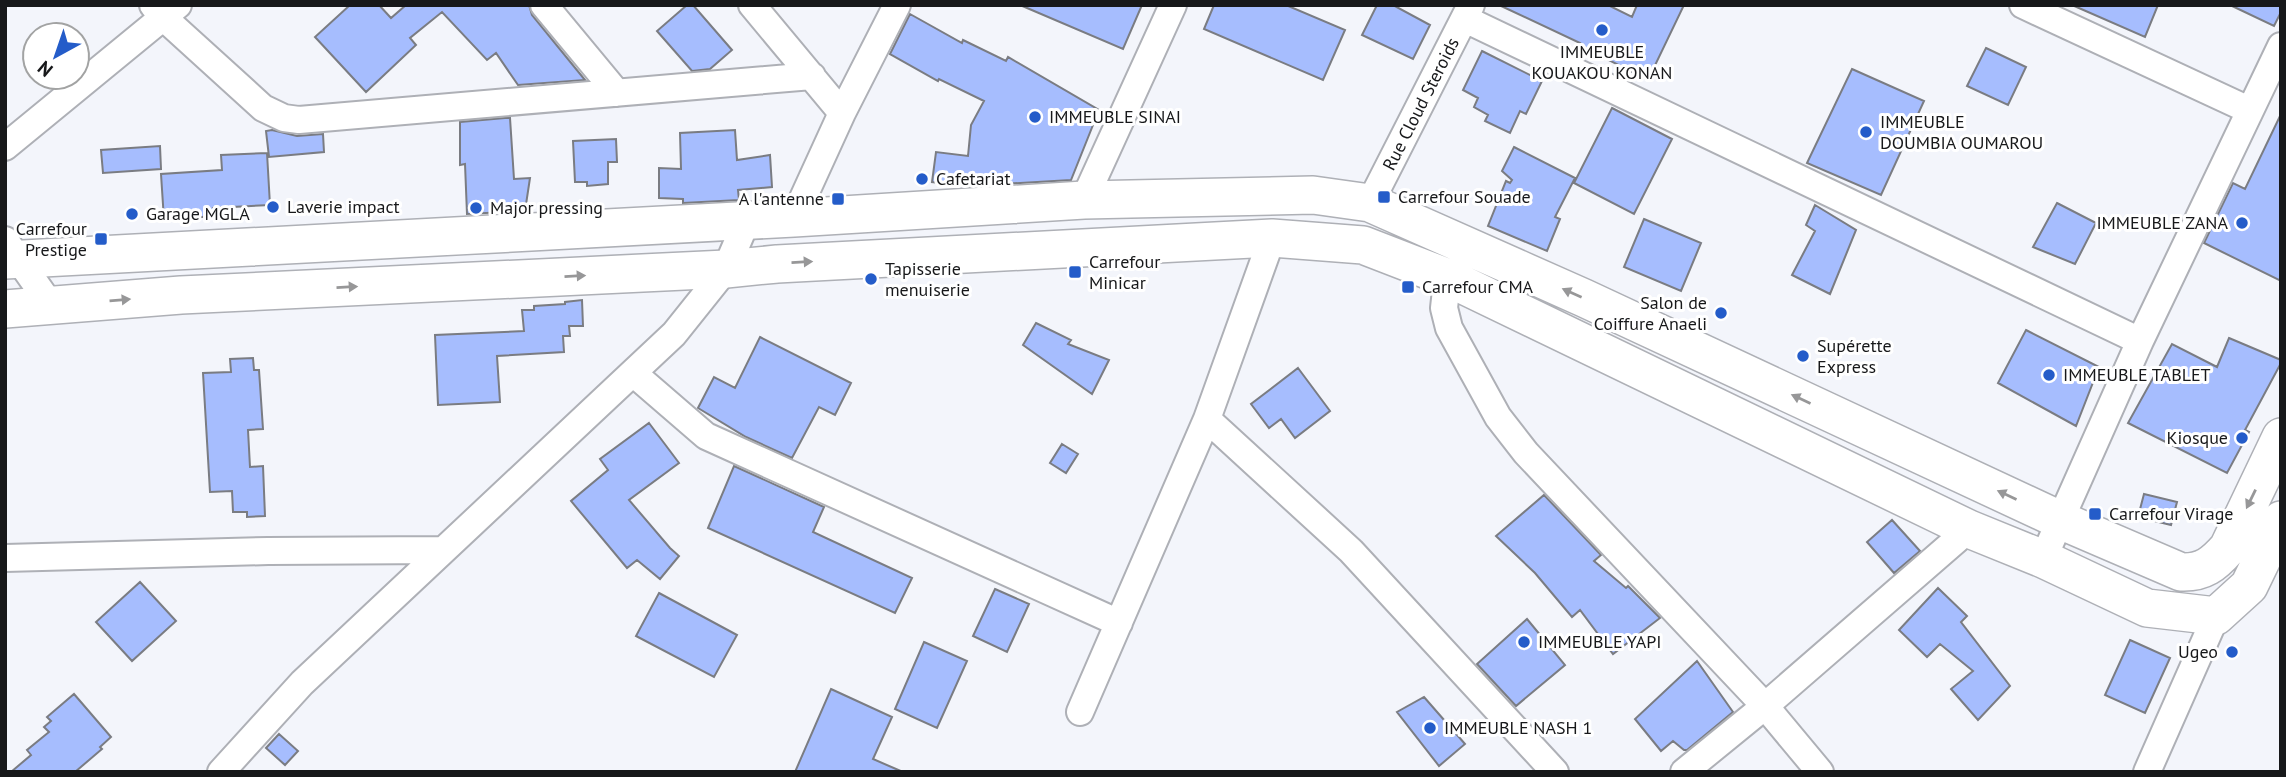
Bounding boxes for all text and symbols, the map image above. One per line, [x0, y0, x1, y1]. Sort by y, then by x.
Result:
north arrow [21, 21, 91, 91]
marker: IMMEUBLE KOUAKOU KONAN [1594, 22, 1610, 38]
street label: Rue Cloud Steroids [1377, 34, 1464, 174]
place label: IMMEUBLE KOUAKOU KONAN [1532, 40, 1672, 84]
text: N [33, 56, 58, 82]
place label: IMMEUBLE SINAI [1049, 105, 1181, 128]
marker: IMMEUBLE SINAI [1027, 109, 1043, 125]
place label: IMMEUBLE DOUMBIA OUMAROU [1880, 110, 2043, 154]
marker: IMMEUBLE DOUMBIA OUMAROU [1858, 124, 1874, 140]
place label: Cafetariat [936, 167, 1011, 190]
marker: Cafetariat [914, 171, 930, 187]
place label: Carrefour Souade [1398, 185, 1531, 208]
place label: A l'antenne [739, 187, 824, 210]
marker: Carrefour Souade [1376, 189, 1392, 205]
marker: A l'antenne [830, 191, 846, 207]
place label: Laverie impact [287, 195, 400, 218]
place label: Major pressing [490, 196, 603, 219]
marker: Laverie impact [265, 199, 281, 215]
marker: Major pressing [468, 200, 484, 216]
place label: Garage MGLA [146, 202, 250, 225]
marker: Garage MGLA [124, 206, 140, 222]
place label: IMMEUBLE ZANA [2096, 211, 2228, 234]
marker: IMMEUBLE ZANA [2234, 215, 2250, 231]
place label: Carrefour Prestige [16, 217, 87, 261]
marker: Carrefour Prestige [93, 231, 109, 247]
place label: Carrefour Minicar [1089, 250, 1160, 294]
one-way arrow [791, 257, 813, 268]
place label: Tapisserie menuiserie [885, 257, 970, 301]
marker: Carrefour Minicar [1067, 264, 1083, 280]
one-way arrow [564, 270, 586, 281]
marker: Tapisserie menuiserie [863, 271, 879, 287]
place label: Carrefour CMA [1422, 275, 1534, 298]
marker: Carrefour CMA [1400, 279, 1416, 295]
one-way arrow [337, 281, 359, 292]
one-way arrow [1562, 287, 1582, 299]
place label: Salon de Coiffure Anaeli [1594, 291, 1707, 335]
one-way arrow [109, 294, 131, 305]
marker: Salon de Coiffure Anaeli [1713, 305, 1729, 321]
place label: Supérette Express [1817, 334, 1892, 378]
marker: Supérette Express [1795, 348, 1811, 364]
place label: IMMEUBLE TABLET [2063, 363, 2211, 386]
marker: IMMEUBLE TABLET [2041, 367, 2057, 383]
one-way arrow [1790, 393, 1811, 404]
place label: Kiosque [2166, 426, 2228, 449]
marker: Kiosque [2234, 430, 2250, 446]
one-way arrow [1997, 489, 2017, 501]
one-way arrow [2245, 489, 2257, 509]
place label: Carrefour Virage [2109, 502, 2233, 525]
marker: Carrefour Virage [2087, 506, 2103, 522]
place label: IMMEUBLE YAPI [1538, 630, 1661, 653]
marker: IMMEUBLE YAPI [1516, 634, 1532, 650]
place label: Ugeo [2178, 640, 2218, 663]
marker: Ugeo [2224, 644, 2240, 660]
place label: IMMEUBLE NASH 1 [1444, 716, 1592, 739]
marker: IMMEUBLE NASH 1 [1422, 720, 1438, 736]

